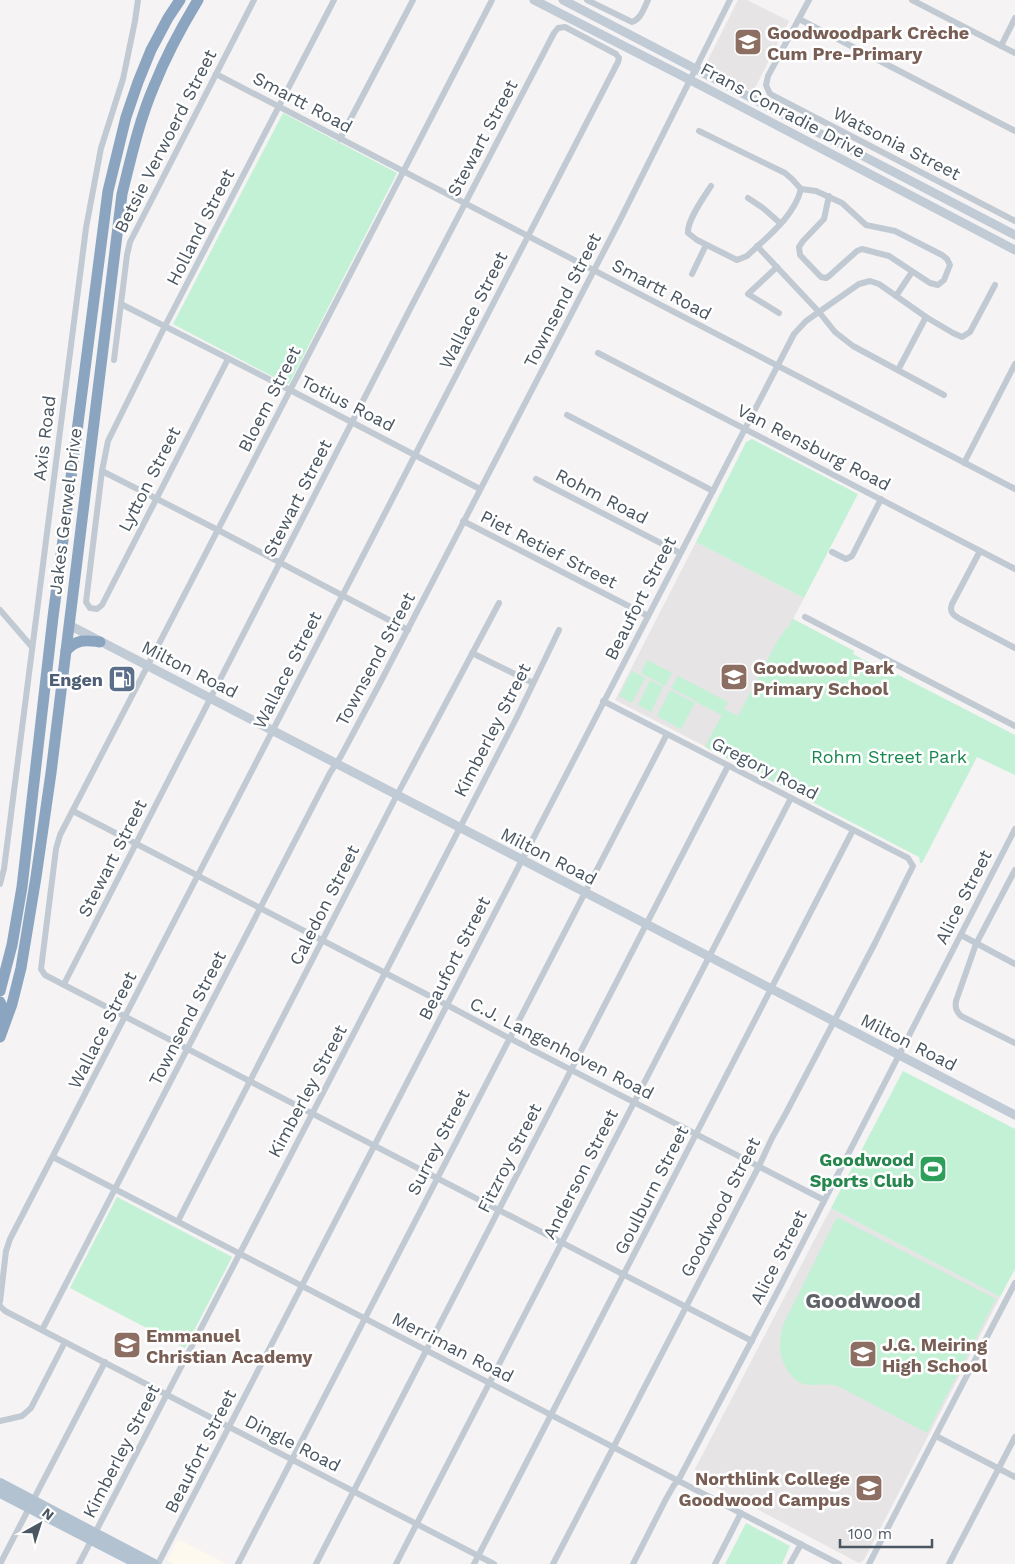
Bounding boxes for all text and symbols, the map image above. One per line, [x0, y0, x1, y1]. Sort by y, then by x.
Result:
place label: Goodwoodpark Crèche Cum Pre-Primary [767, 22, 969, 64]
school or university icon: Goodwoodpark Crèche Cum Pre-Primary [733, 27, 763, 57]
street label: Betsie Verwoerd Street [110, 45, 221, 236]
street label: Frans Conradie Drive [697, 58, 869, 162]
street label: Smartt Road [250, 67, 356, 137]
street label: Stewart Street [442, 76, 522, 200]
street label: Watsonia Street [830, 102, 965, 184]
street label: Holland Street [162, 165, 239, 289]
street label: Townsend Street [519, 229, 605, 371]
street label: Wallace Street [434, 247, 512, 372]
street label: Smartt Road [609, 254, 715, 324]
street label: Bloem Street [233, 342, 305, 455]
street label: Totius Road [298, 370, 398, 436]
street label: Axis Road [28, 394, 60, 482]
street label: Van Rensburg Road [734, 399, 894, 495]
street label: Lytton Street [114, 423, 185, 535]
street label: Jakes Gerwel Drive [44, 427, 86, 595]
street label: Stewart Street [258, 435, 336, 560]
street label: Rohm Road [552, 464, 652, 528]
street label: Piet Retief Street [477, 505, 621, 593]
street label: Beaufort Street [600, 532, 680, 663]
street label: Townsend Street [331, 588, 419, 729]
street label: Wallace Street [248, 607, 326, 732]
street label: Milton Road [139, 636, 241, 702]
place label: Goodwood Park Primary School [753, 657, 895, 699]
street label: Kimberley Street [449, 659, 535, 800]
school or university icon: Goodwood Park Primary School [719, 662, 749, 692]
fuel station icon: Engen [107, 664, 137, 694]
place label: Engen [49, 669, 103, 690]
street label: Gregory Road [708, 732, 822, 804]
park label: Rohm Street Park [811, 746, 967, 767]
street label: Stewart Street [73, 795, 151, 920]
street label: Milton Road [498, 823, 600, 889]
street label: Caledon Street [285, 841, 364, 969]
street label: Alice Street [930, 846, 996, 948]
street label: Beaufort Street [414, 892, 494, 1023]
street label: Townsend Street [144, 947, 230, 1089]
street label: Wallace Street [63, 967, 141, 1092]
street label: C.J. Langenhoven Road [466, 992, 658, 1104]
street label: Milton Road [858, 1009, 960, 1075]
street label: Kimberley Street [263, 1021, 351, 1161]
street label: Surrey Street [402, 1085, 474, 1198]
street label: Fitzroy Street [472, 1100, 546, 1216]
street label: Anderson Street [538, 1105, 622, 1243]
street label: Goulburn Street [609, 1122, 693, 1258]
street label: Goodwood Street [676, 1133, 764, 1280]
place label: Goodwood Sports Club [810, 1149, 914, 1191]
sports icon: Goodwood Sports Club [918, 1154, 948, 1184]
street label: Alice Street [745, 1206, 811, 1308]
district label: Goodwood [805, 1288, 921, 1313]
street label: Merriman Road [389, 1307, 517, 1387]
place label: Emmanuel Christian Academy [146, 1325, 313, 1367]
school or university icon: Emmanuel Christian Academy [112, 1330, 142, 1360]
place label: J.G. Meiring High School [882, 1334, 988, 1376]
school or university icon: J.G. Meiring High School [848, 1339, 878, 1369]
street label: Kimberley Street [78, 1380, 164, 1521]
street label: Beaufort Street [160, 1385, 240, 1516]
street label: Dingle Road [242, 1410, 344, 1476]
place label: Northlink College Goodwood Campus [679, 1468, 850, 1510]
school or university icon: Northlink College Goodwood Campus [854, 1473, 884, 1503]
north arrow [15, 1499, 65, 1549]
text: N [39, 1504, 57, 1523]
scale bar [840, 1516, 932, 1548]
text: 100 m [848, 1525, 892, 1543]

